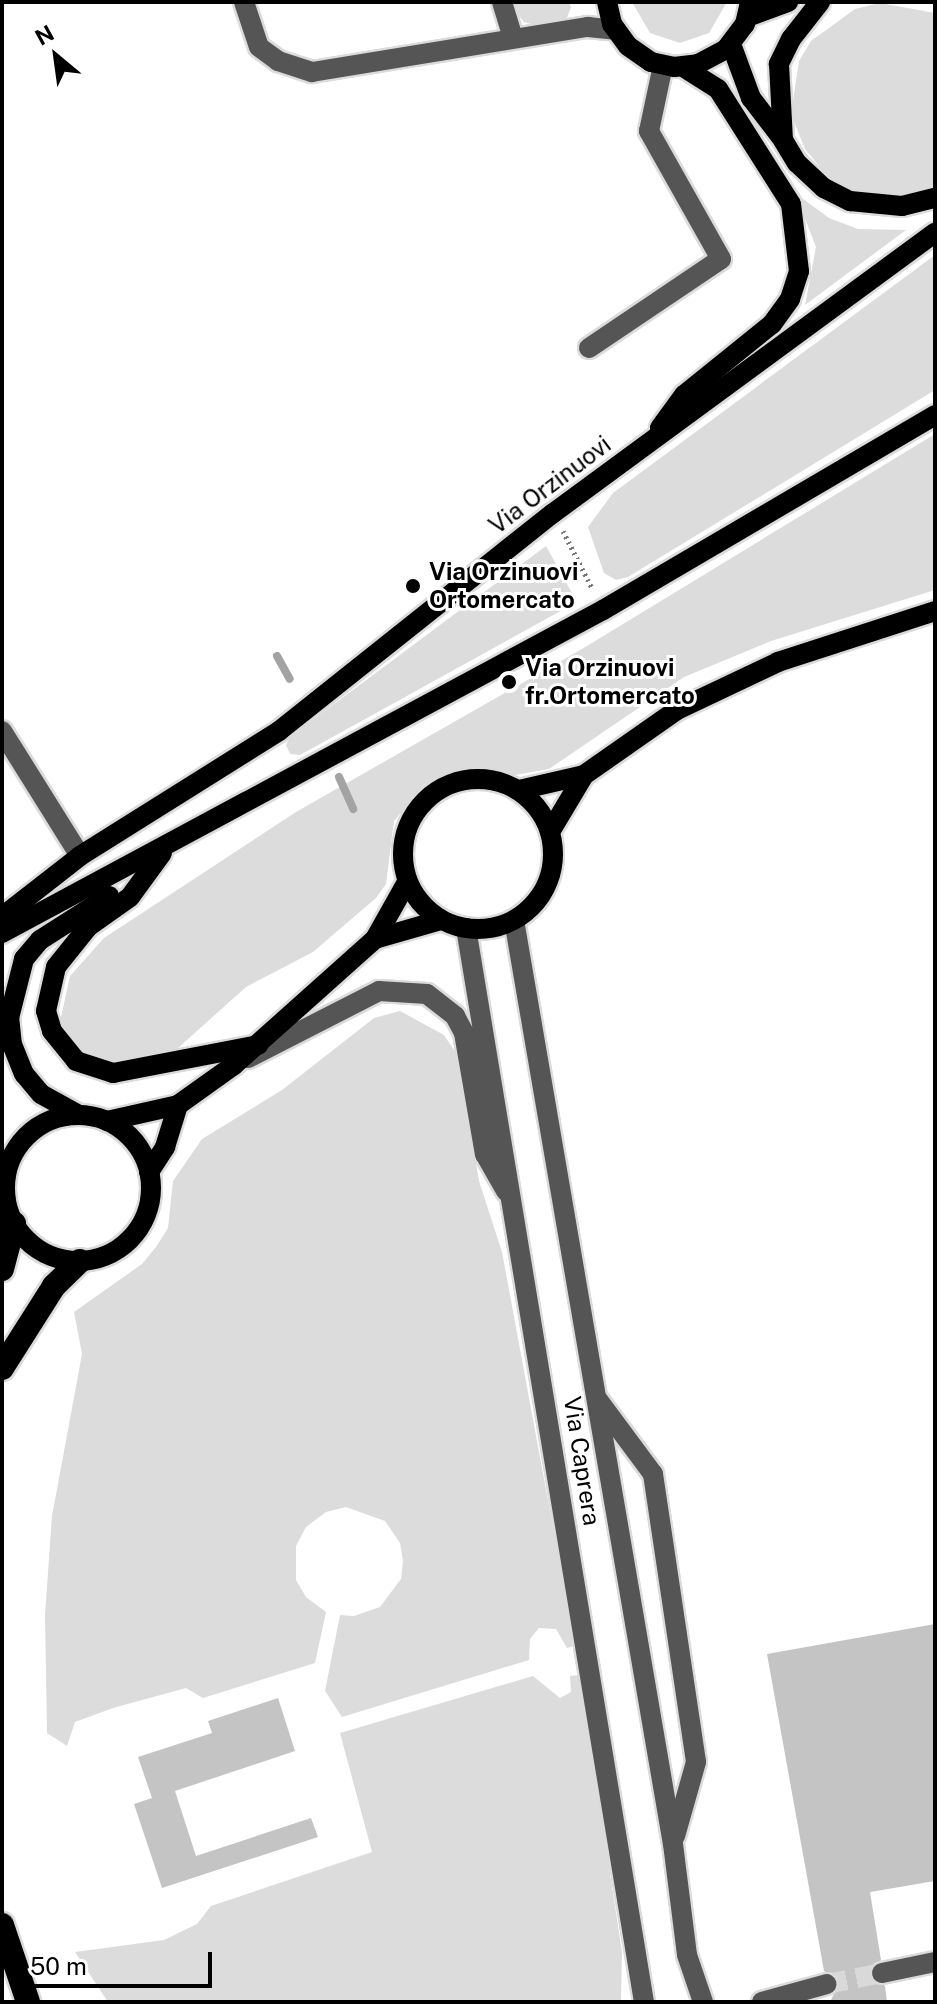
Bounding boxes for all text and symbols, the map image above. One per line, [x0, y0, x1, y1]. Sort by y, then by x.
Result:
north arrow [16, 16, 96, 96]
text: N [31, 19, 58, 51]
street label: Via Orzinuovi [483, 430, 617, 540]
place label: Via Orzinuovi Ortomercato [429, 558, 578, 614]
marker: Via Orzinuovi Ortomercato [404, 577, 422, 595]
place label: Via Orzinuovi fr.Ortomercato [525, 654, 695, 710]
marker: Via Orzinuovi fr.Ortomercato [500, 673, 518, 691]
street label: Via Caprera [558, 1394, 606, 1528]
scale bar [20, 1936, 216, 1986]
text: 50 m [30, 1952, 87, 1980]

